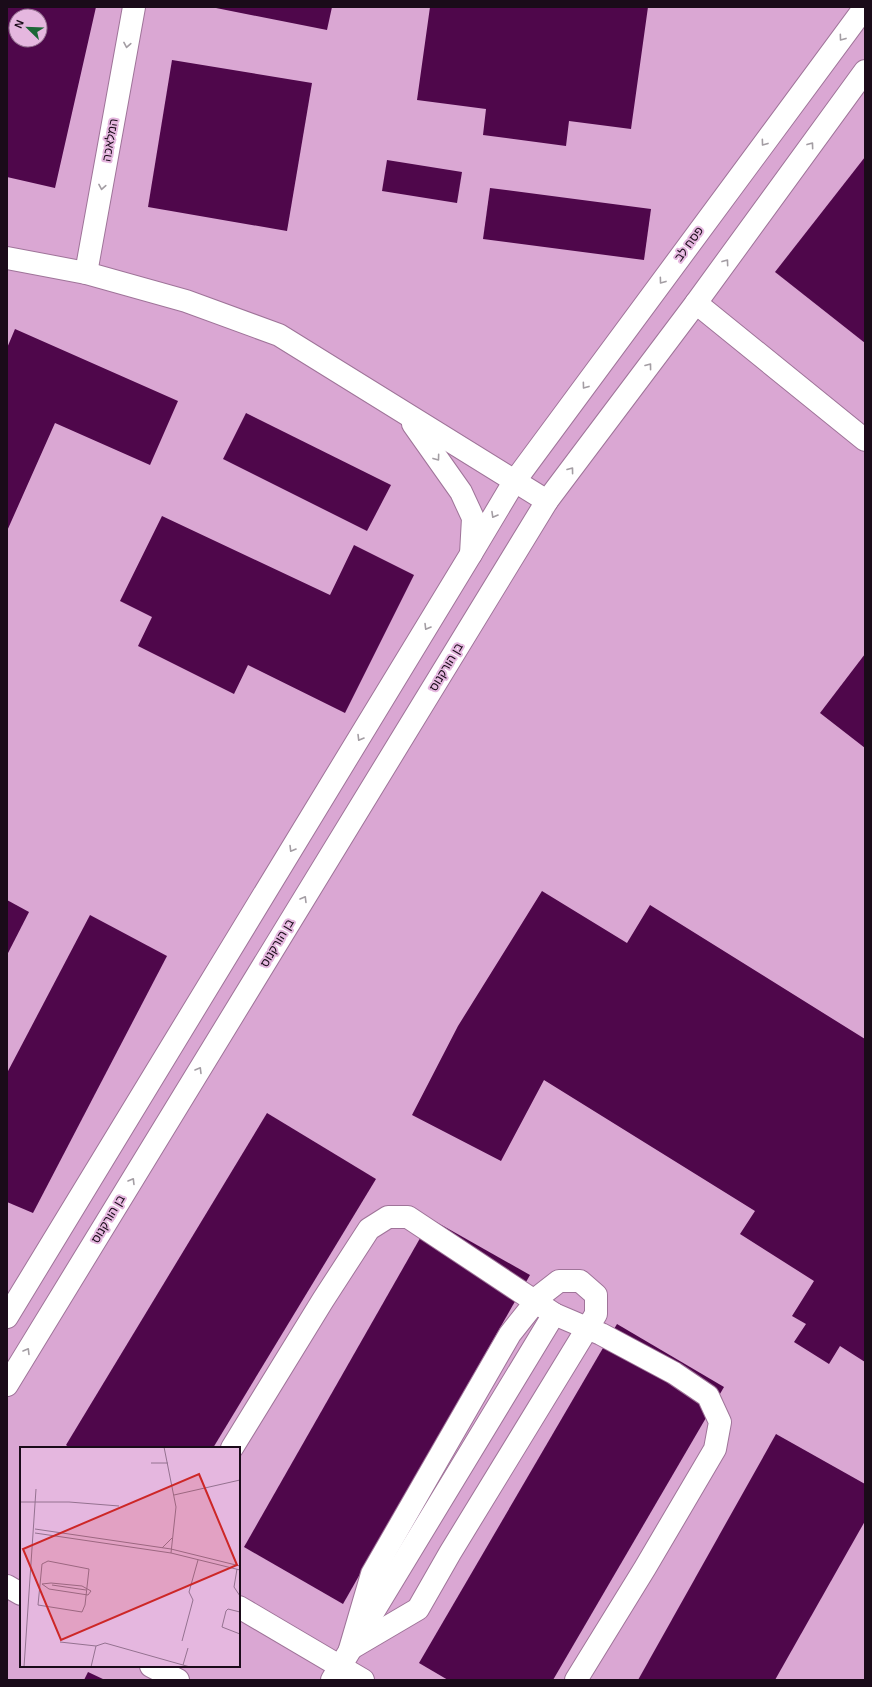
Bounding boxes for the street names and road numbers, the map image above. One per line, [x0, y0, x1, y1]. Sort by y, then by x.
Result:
street label: המלאכה [99, 117, 121, 163]
street label: פסח לב [672, 224, 706, 264]
street label: בן הורקנוס [426, 640, 466, 694]
street label: בן הורקנוס [257, 916, 297, 970]
street label: בן הורקנוס [88, 1192, 128, 1246]

